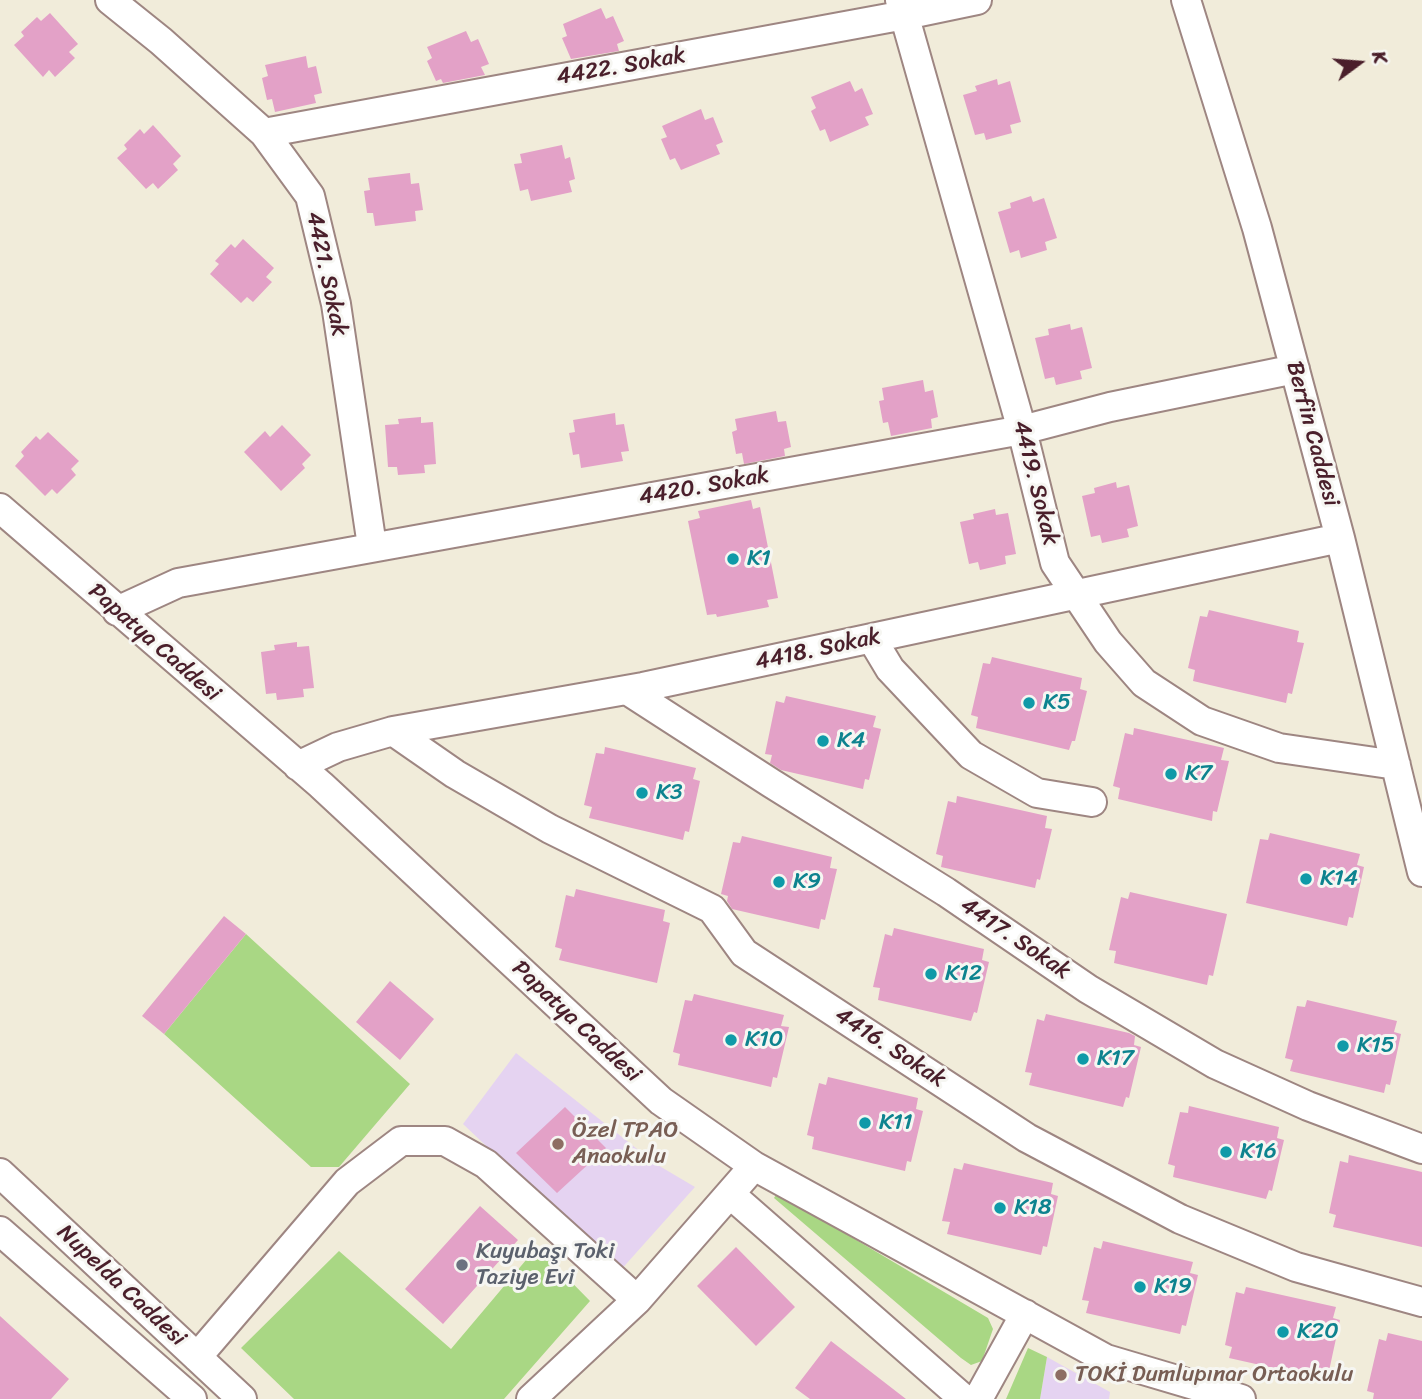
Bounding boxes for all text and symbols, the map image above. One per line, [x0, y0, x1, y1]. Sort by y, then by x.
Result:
north arrow [1324, 28, 1394, 98]
street label: 4422. Sokak [554, 42, 688, 92]
text: K [1362, 47, 1397, 67]
street label: 4421. Sokak [299, 209, 353, 339]
street label: Berfin Caddesi [1279, 359, 1345, 509]
street label: 4419. Sokak [1006, 418, 1064, 548]
street label: 4420. Sokak [637, 462, 771, 512]
place label: K1 [747, 545, 771, 573]
marker: K1 [725, 551, 741, 567]
street label: Papatya Caddesi [82, 578, 226, 708]
street label: 4418. Sokak [753, 623, 883, 677]
place label: K5 [1043, 689, 1071, 717]
marker: K5 [1021, 695, 1037, 711]
place label: K4 [837, 727, 865, 755]
marker: K4 [815, 733, 831, 749]
place label: K7 [1185, 760, 1212, 788]
marker: K7 [1163, 766, 1179, 782]
place label: K3 [656, 779, 683, 807]
marker: K3 [634, 785, 650, 801]
place label: K14 [1320, 865, 1358, 893]
place label: K9 [793, 868, 821, 896]
marker: K14 [1298, 871, 1314, 887]
marker: K9 [771, 874, 787, 890]
street label: 4417. Sokak [955, 892, 1075, 986]
street label: Papatya Caddesi [506, 955, 646, 1089]
place label: K12 [945, 960, 982, 988]
marker: K12 [923, 966, 939, 982]
street label: 4416. Sokak [829, 1002, 951, 1094]
place label: K10 [745, 1026, 783, 1054]
marker: K10 [723, 1032, 739, 1048]
place label: K15 [1357, 1032, 1395, 1060]
marker: K15 [1335, 1038, 1351, 1054]
place label: K17 [1097, 1045, 1134, 1073]
marker: K17 [1075, 1051, 1091, 1067]
place label: K11 [879, 1109, 913, 1137]
marker: K11 [857, 1115, 873, 1131]
place label: Özel TPAO Anaokulu [572, 1117, 678, 1171]
marker: Özel TPAO Anaokulu [550, 1136, 566, 1152]
place label: K16 [1240, 1138, 1277, 1166]
marker: K16 [1218, 1144, 1234, 1160]
place label: K18 [1014, 1194, 1052, 1222]
marker: K18 [992, 1200, 1008, 1216]
street label: Nupelda Caddesi [51, 1219, 191, 1353]
place label: Kuyubaşı Toki Taziye Evi [476, 1238, 614, 1292]
marker: Kuyubaşı Toki Taziye Evi [454, 1257, 470, 1273]
place label: K19 [1154, 1273, 1192, 1301]
marker: K19 [1132, 1279, 1148, 1295]
place label: K20 [1297, 1318, 1339, 1346]
marker: K20 [1275, 1324, 1291, 1340]
place label: TOKİ Dumlupınar Ortaokulu [1075, 1361, 1353, 1389]
marker: TOKİ Dumlupınar Ortaokulu [1053, 1367, 1069, 1383]

